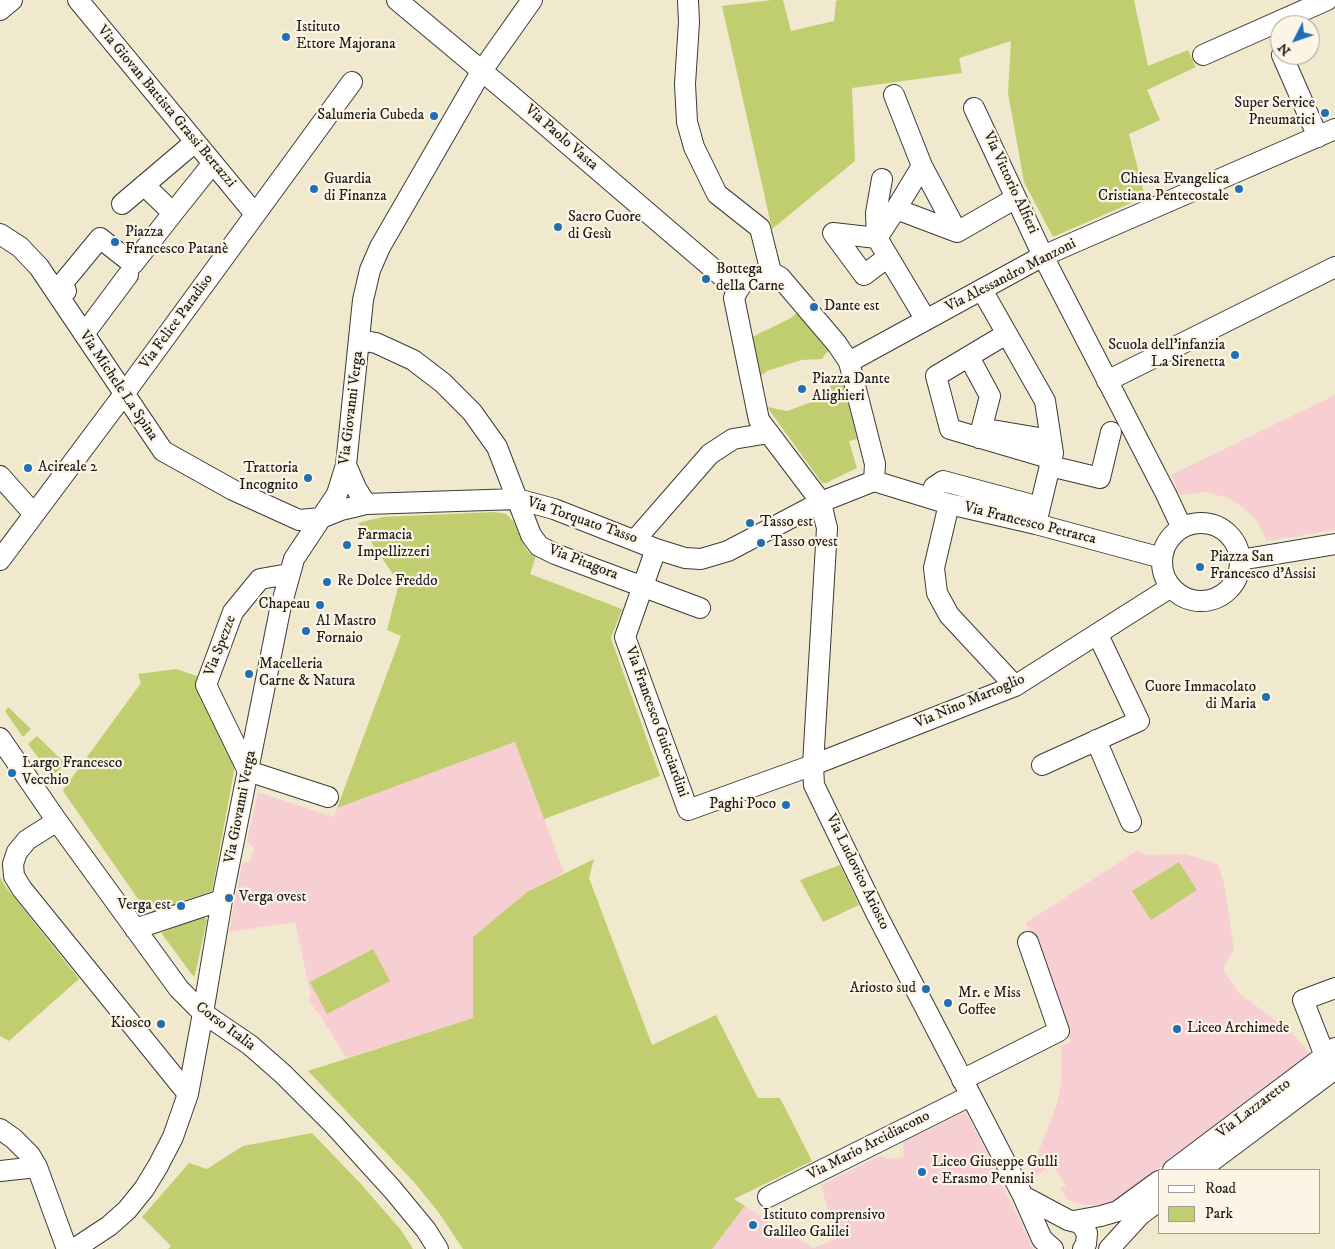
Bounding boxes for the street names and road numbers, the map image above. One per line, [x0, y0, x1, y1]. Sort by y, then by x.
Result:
street label: Via Giovan Battista Grassi Bertazzi [93, 22, 239, 192]
street label: Via Paolo Vasta [521, 101, 601, 175]
street label: Via Vittorio Alfieri [978, 129, 1042, 237]
street label: Via Alessandro Manzoni [943, 235, 1079, 317]
street label: Via Felice Paradiso [137, 271, 217, 373]
street label: Via Michele La Spina [75, 328, 161, 444]
street label: Via Giovanni Verga [336, 350, 368, 466]
street label: Via Torquato Tasso [524, 494, 640, 548]
street label: Via Francesco Petrarca [962, 499, 1098, 549]
street label: Via Pitagora [546, 542, 620, 584]
street label: Via Spezze [201, 613, 241, 679]
street label: Via Francesco Guicciardini [620, 644, 692, 800]
street label: Via Nino Martoglio [912, 671, 1028, 733]
street label: Via Giovanni Verga [221, 749, 261, 865]
street label: Via Ludovico Ariosto [821, 811, 893, 933]
street label: Corso Italia [192, 999, 258, 1055]
street label: Via Lazzaretto [1213, 1075, 1295, 1143]
street label: Via Mario Arcidiacono [805, 1107, 933, 1185]

